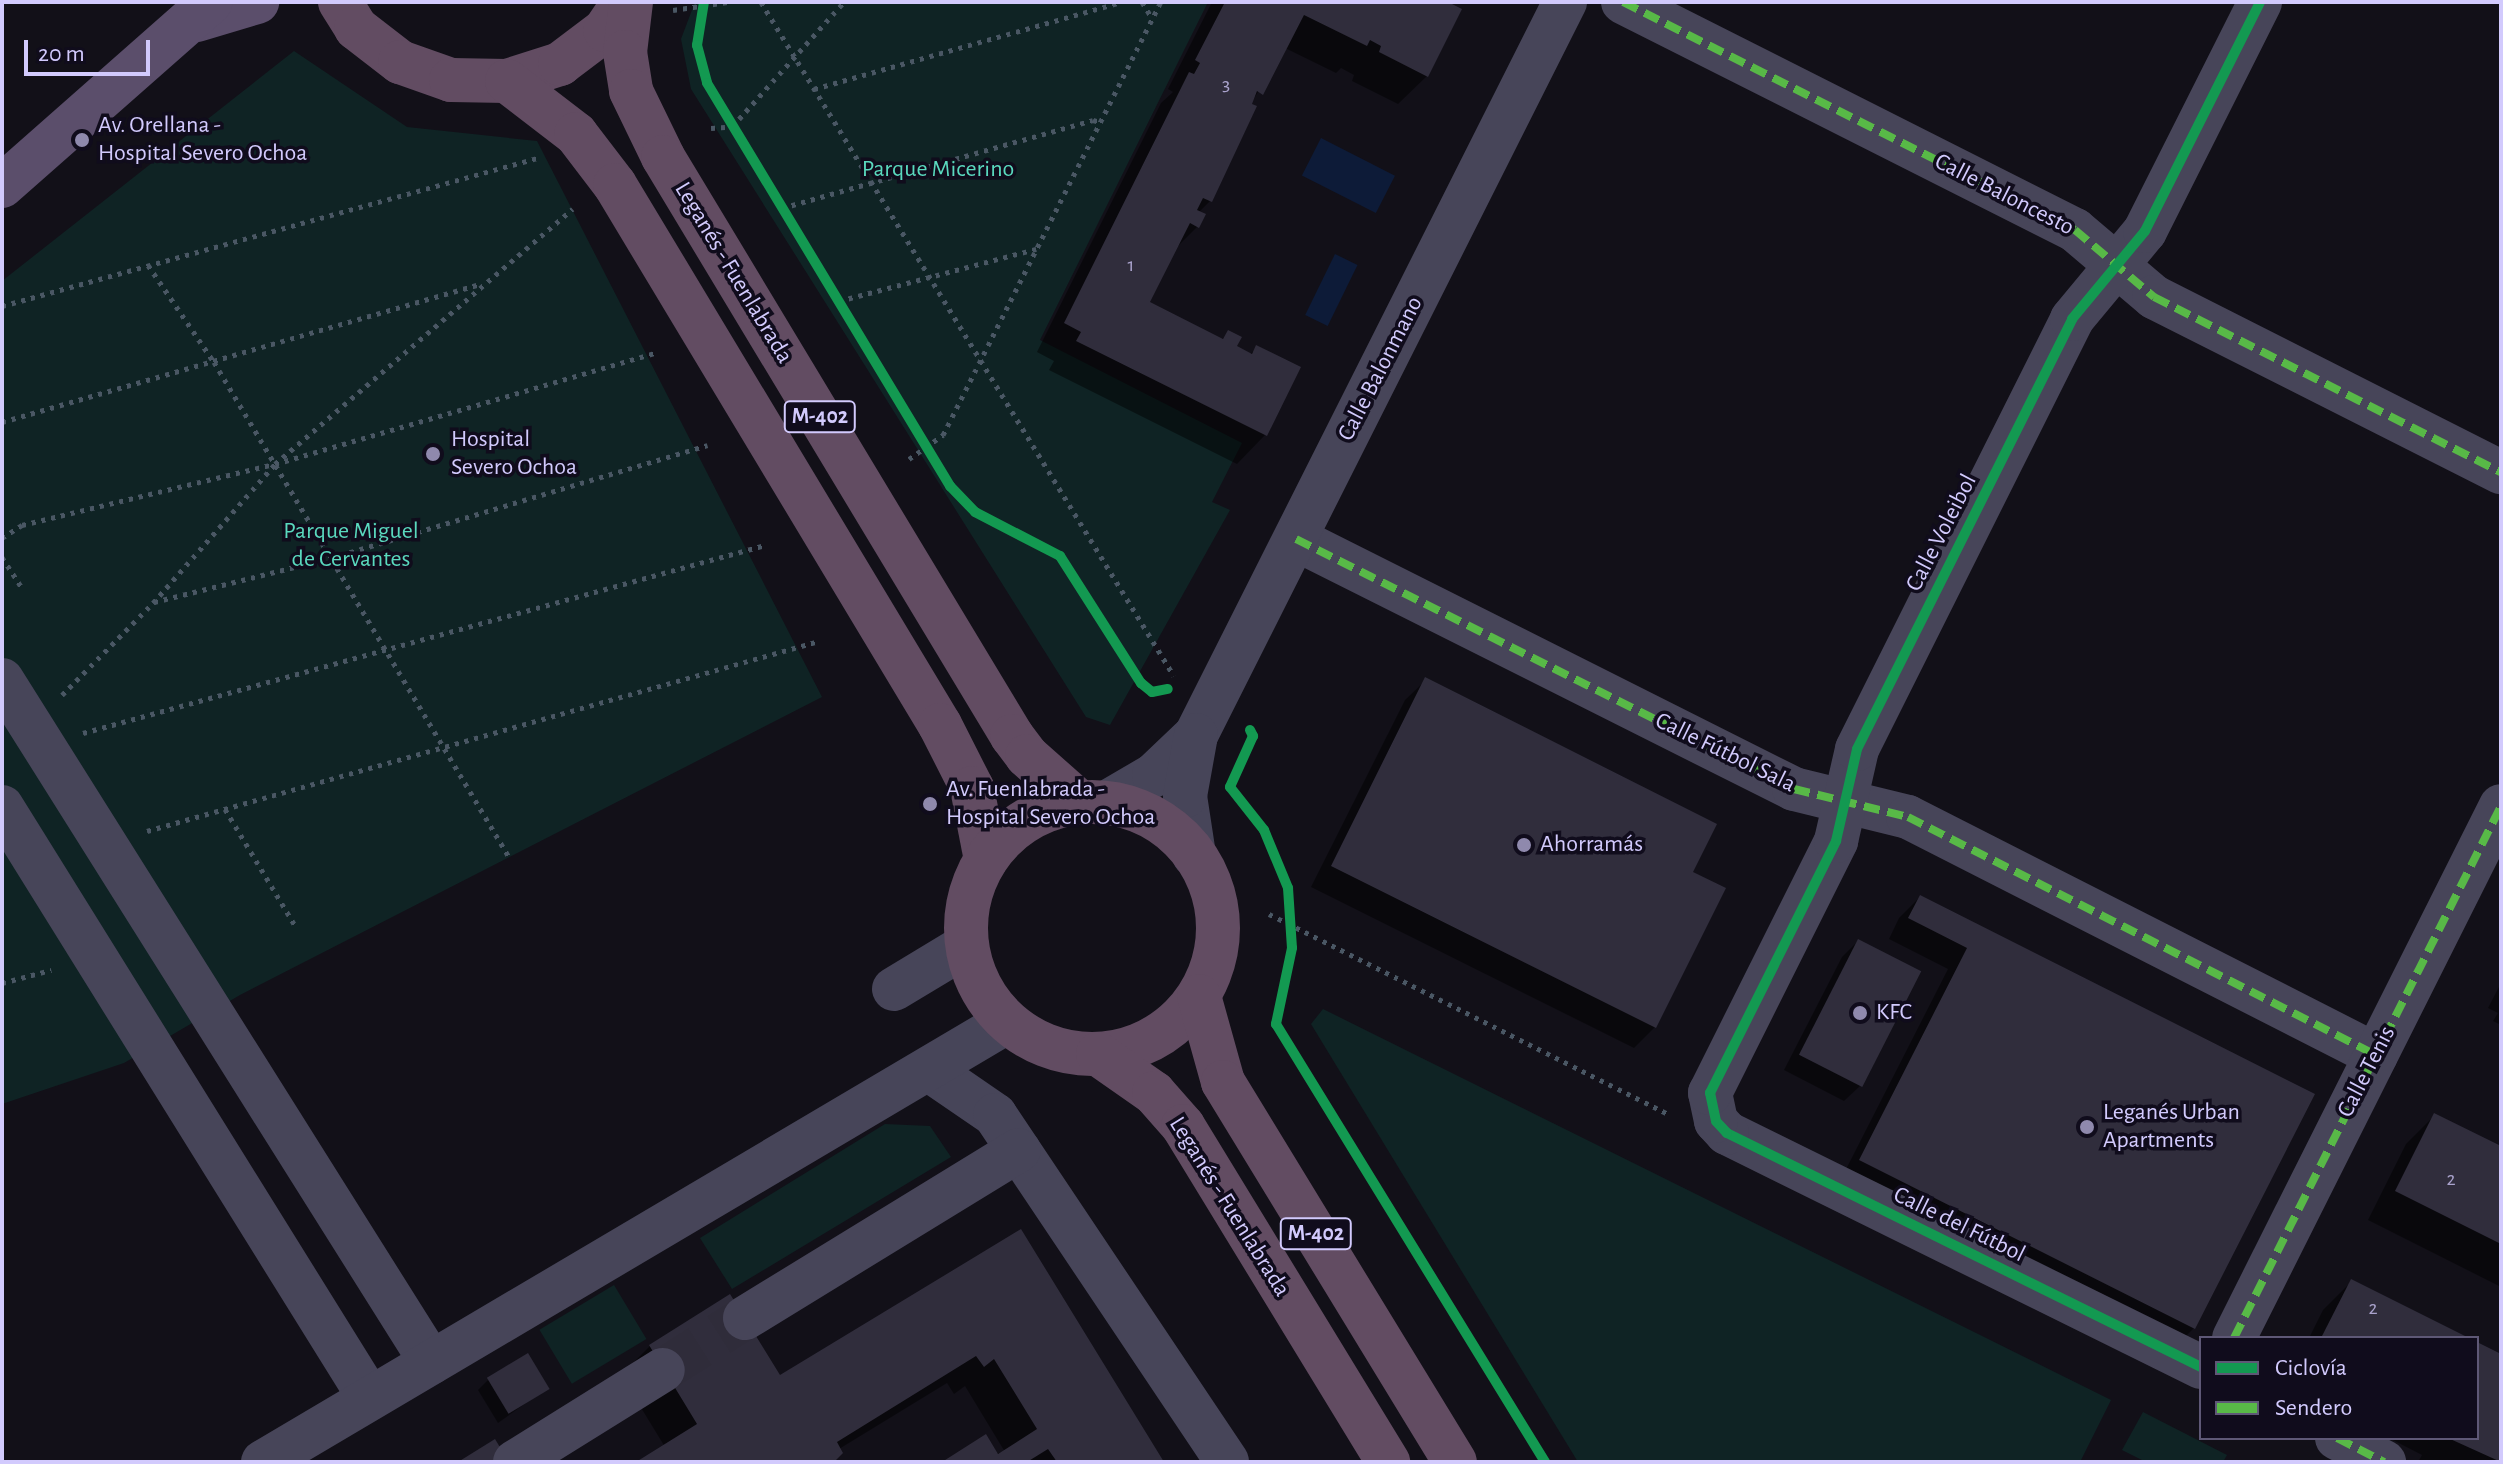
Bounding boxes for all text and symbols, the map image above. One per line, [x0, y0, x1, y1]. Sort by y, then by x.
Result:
scale bar [28, 24, 154, 74]
text: 20 m [38, 42, 85, 66]
house number: 3 [1222, 72, 1230, 96]
place label: Av. Orellana - Hospital Severo Ochoa [98, 112, 307, 168]
marker: Av. Orellana - Hospital Severo Ochoa [73, 131, 91, 149]
street label: Calle Baloncesto [1929, 148, 2079, 242]
park label: Parque Micerino [862, 156, 1014, 184]
street label: Leganés - Fuenlabrada [667, 177, 799, 369]
house number: 1 [1128, 253, 1134, 277]
street label: Calle Balonmano [1332, 292, 1430, 446]
road number: M-402 [782, 399, 858, 435]
place label: Hospital Severo Ochoa [451, 426, 577, 482]
marker: Hospital Severo Ochoa [422, 443, 444, 465]
street label: Calle Voleibol [1900, 470, 1984, 596]
park label: Parque Miguel de Cervantes [283, 518, 419, 574]
street label: Calle Fútbol Sala [1650, 707, 1800, 799]
place label: Av. Fuenlabrada - Hospital Severo Ochoa [946, 776, 1155, 832]
marker: Av. Fuenlabrada - Hospital Severo Ochoa [921, 795, 939, 813]
place label: Ahorramás [1540, 831, 1643, 859]
marker: Ahorramás [1515, 836, 1533, 854]
place label: KFC [1876, 999, 1912, 1027]
marker: KFC [1851, 1004, 1869, 1022]
street label: Calle Tenis [2332, 1021, 2402, 1123]
place label: Leganés Urban Apartments [2103, 1099, 2240, 1155]
street label: Leganés - Fuenlabrada [1162, 1112, 1296, 1302]
marker: Leganés Urban Apartments [2078, 1118, 2096, 1136]
house number: 2 [2446, 1167, 2456, 1191]
street label: Calle del Fútbol [1888, 1181, 2030, 1269]
road number: M-402 [1278, 1216, 1354, 1252]
house number: 2 [2368, 1296, 2378, 1320]
legend [2199, 1336, 2479, 1440]
text: Ciclovía [2275, 1356, 2347, 1380]
text: Sendero [2275, 1396, 2352, 1420]

